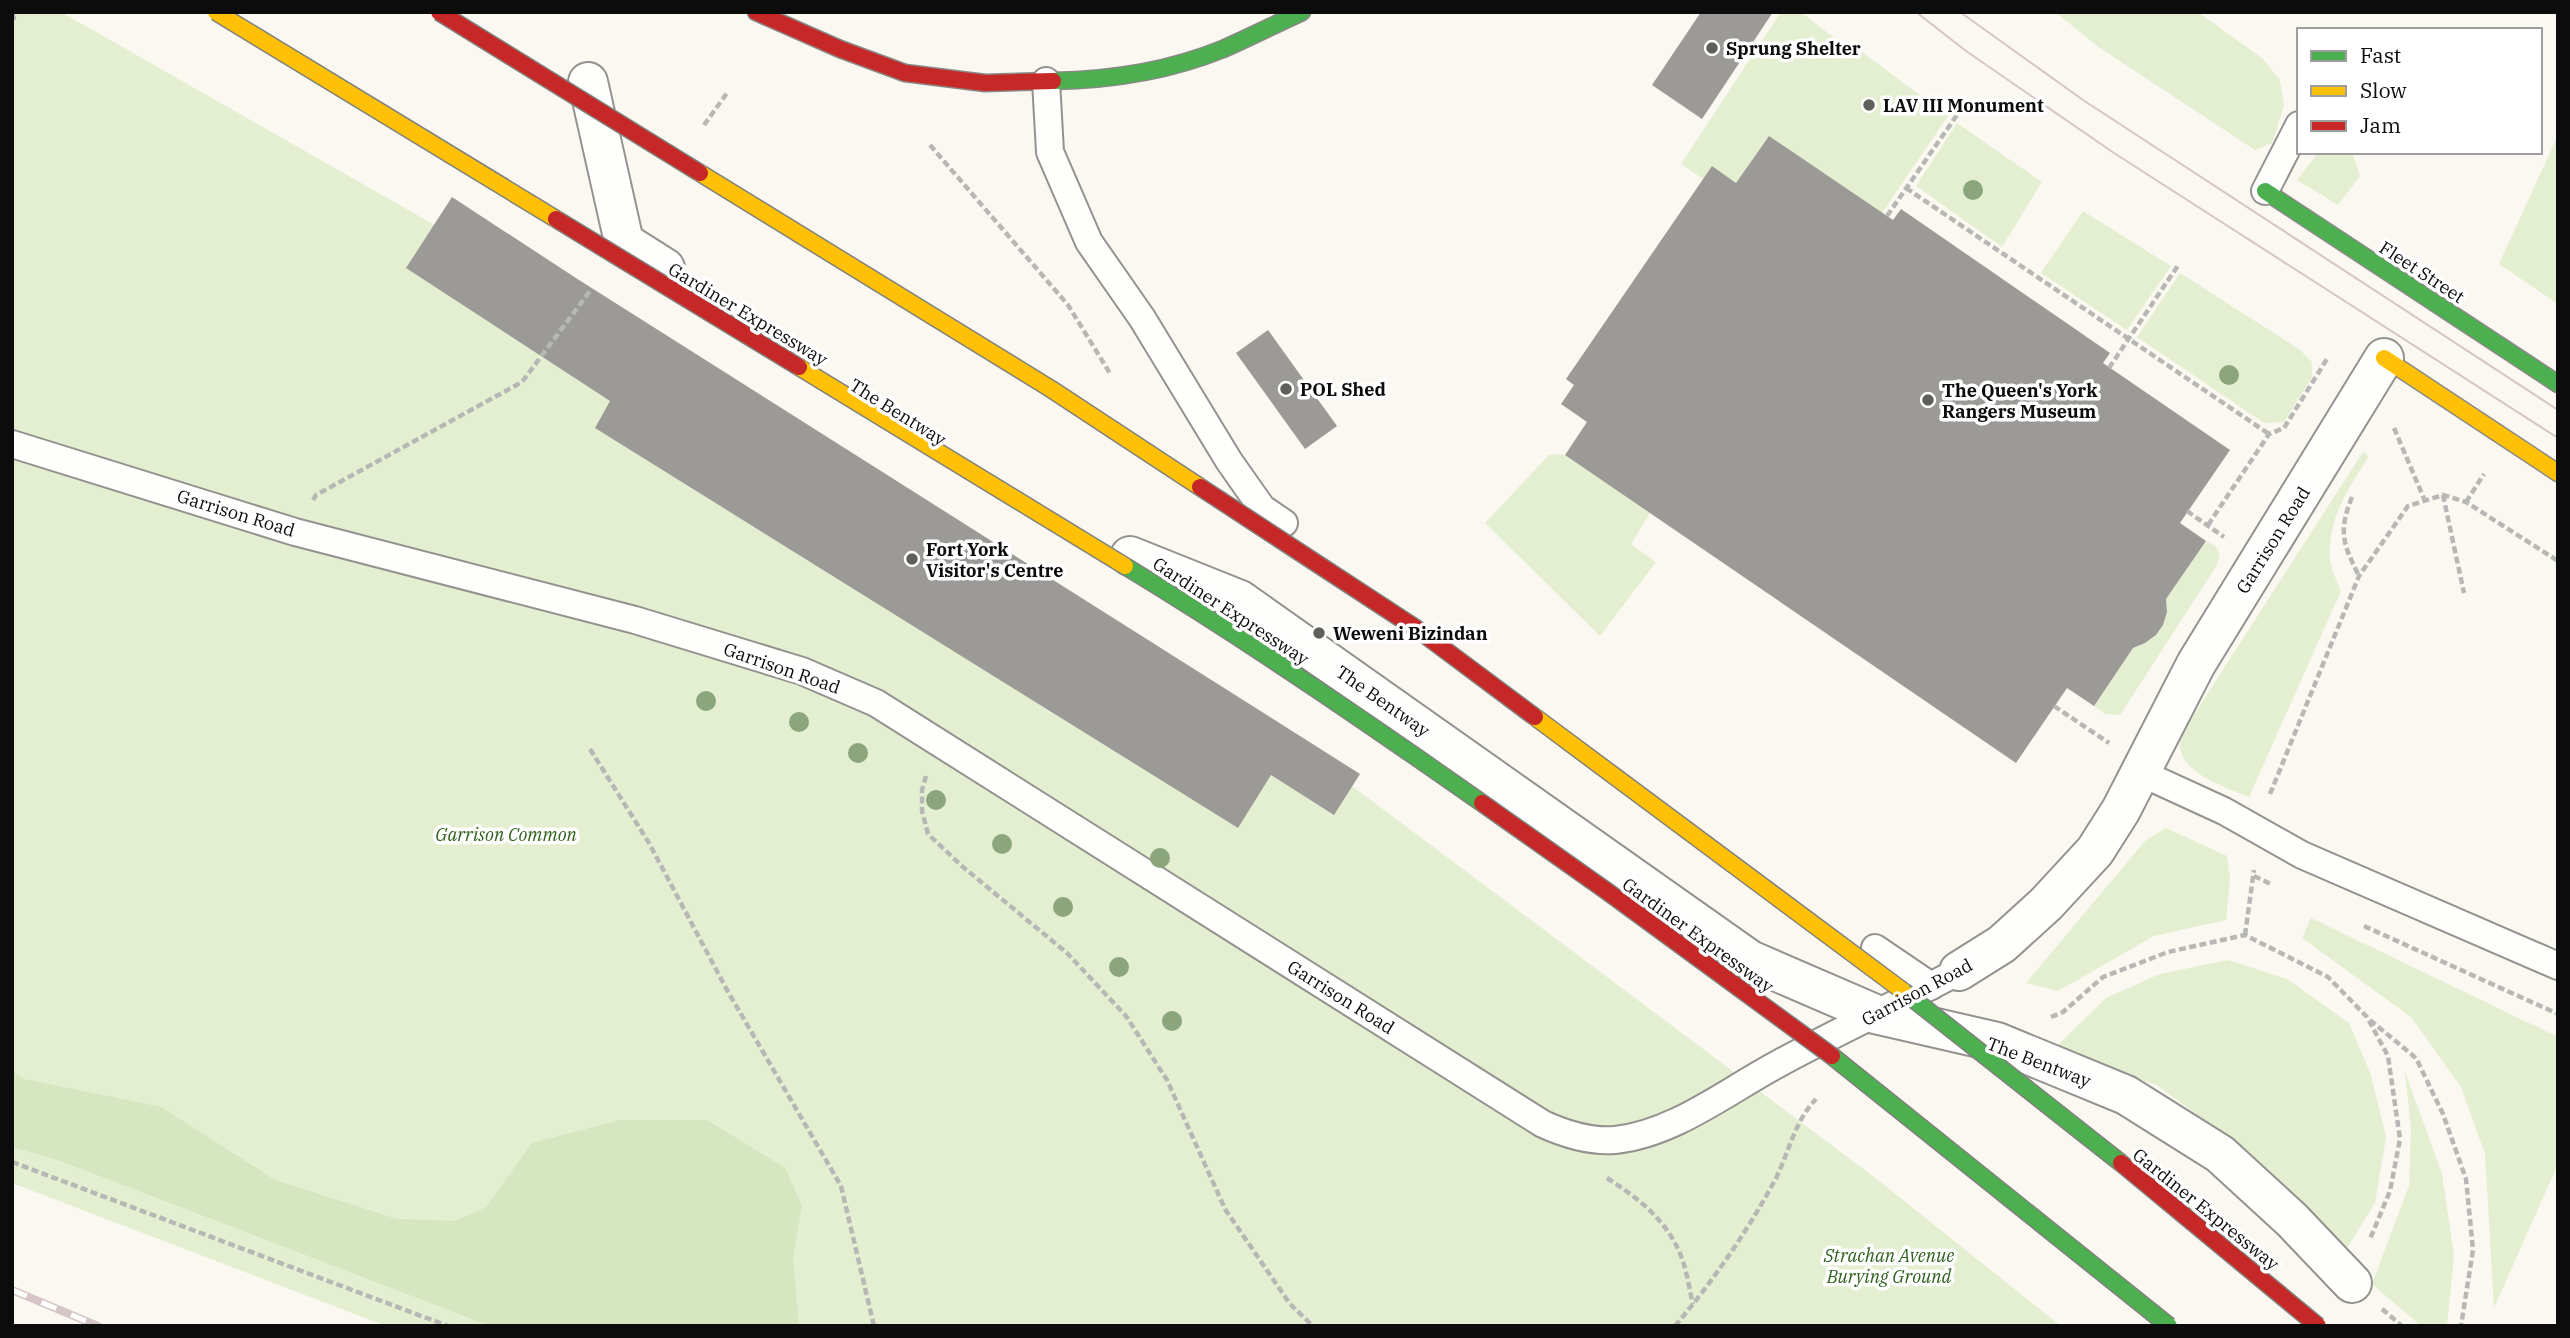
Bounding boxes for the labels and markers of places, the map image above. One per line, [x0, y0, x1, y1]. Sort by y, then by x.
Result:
place label: Sprung Shelter [1726, 37, 1861, 60]
marker: Sprung Shelter [1704, 40, 1720, 56]
place label: LAV III Monument [1883, 94, 2044, 117]
marker: LAV III Monument [1861, 97, 1877, 113]
place label: POL Shed [1300, 378, 1386, 401]
place label: The Queen's York Rangers Museum [1942, 379, 2098, 423]
marker: POL Shed [1278, 381, 1294, 397]
marker: The Queen's York Rangers Museum [1920, 392, 1936, 408]
place label: Fort York Visitor's Centre [926, 538, 1063, 582]
marker: Fort York Visitor's Centre [904, 551, 920, 567]
place label: Weweni Bizindan [1333, 622, 1488, 645]
marker: Weweni Bizindan [1311, 625, 1327, 641]

